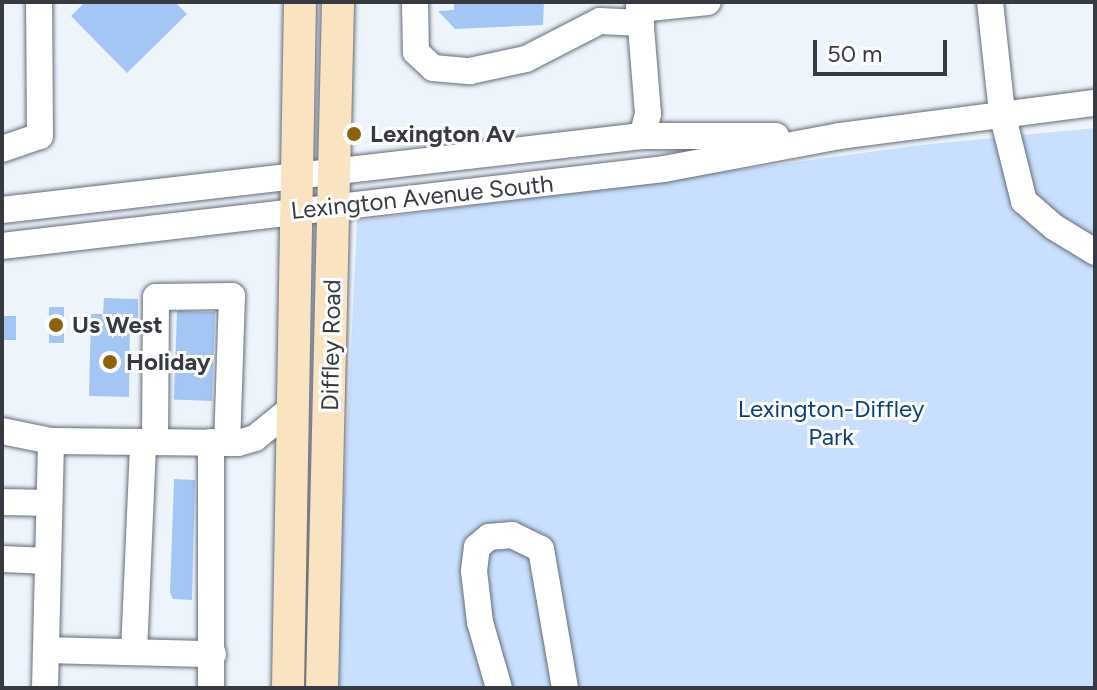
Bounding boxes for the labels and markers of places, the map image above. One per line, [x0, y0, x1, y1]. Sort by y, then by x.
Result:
place label: Lexington Av [370, 120, 515, 148]
marker: Lexington Av [345, 125, 363, 143]
place label: Us West [72, 311, 163, 339]
marker: Us West [47, 316, 65, 334]
place label: Holiday [126, 348, 211, 376]
marker: Holiday [101, 353, 119, 371]

